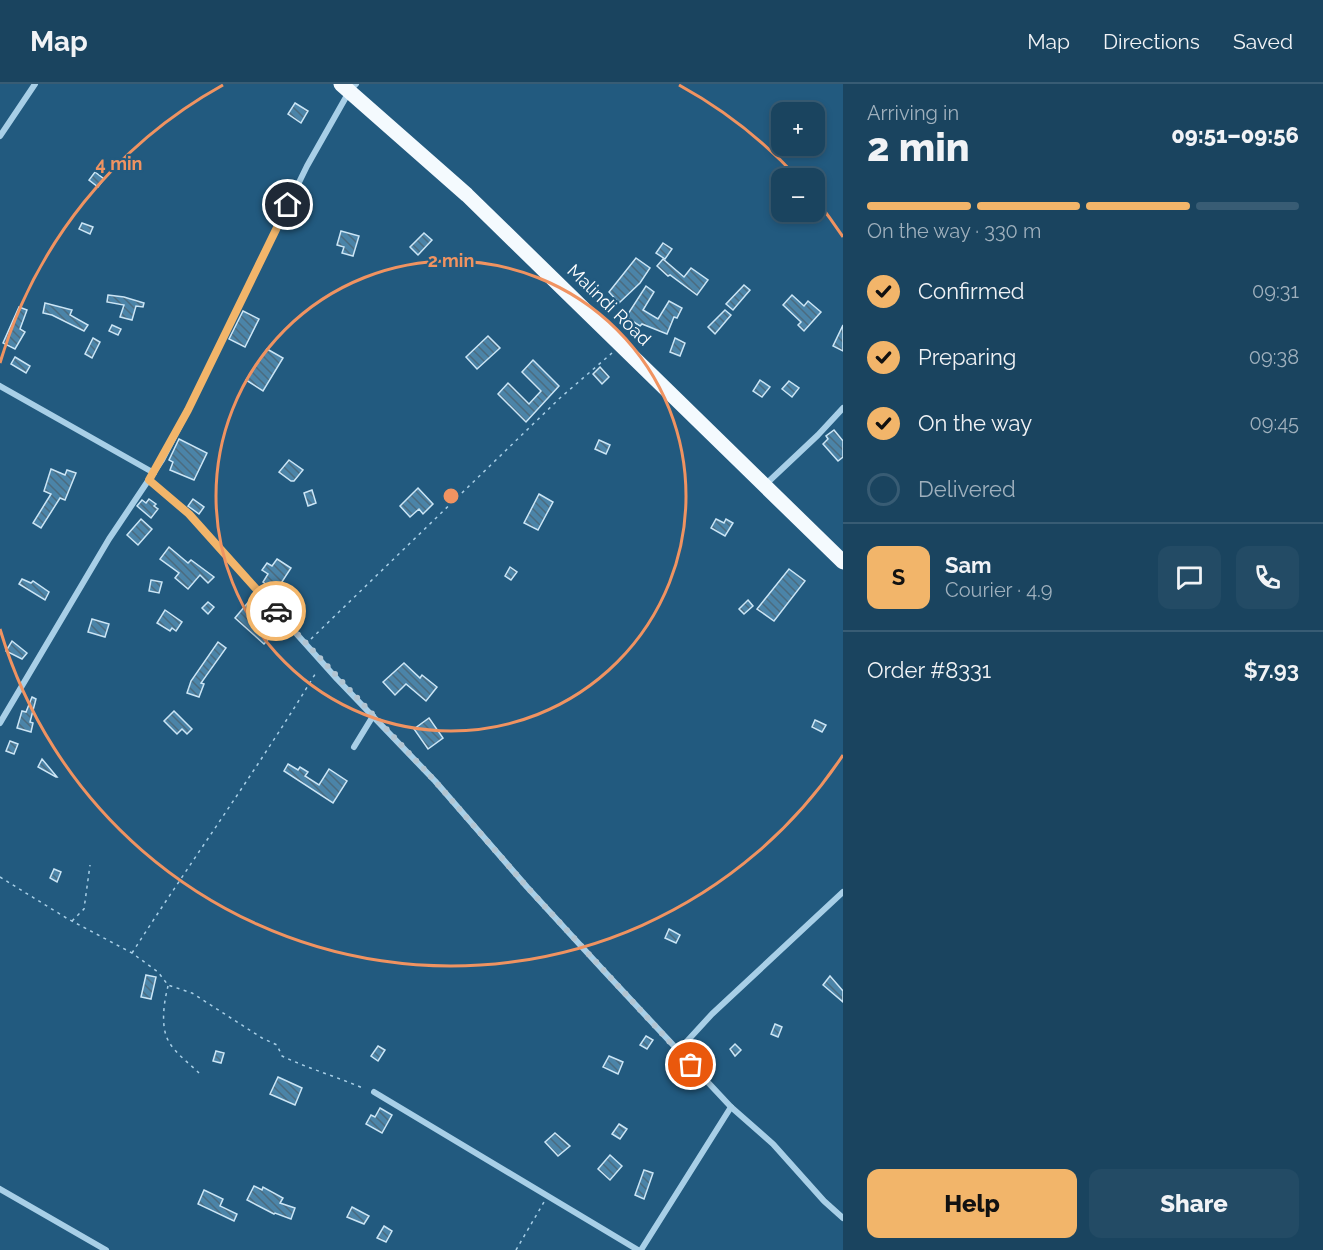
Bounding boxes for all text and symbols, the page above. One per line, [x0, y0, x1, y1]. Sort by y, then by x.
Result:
text: Map [30, 25, 88, 58]
text: Map [1027, 29, 1070, 54]
text: Directions [1103, 29, 1200, 54]
text: Saved [1233, 29, 1293, 54]
text: Arriving in [867, 101, 959, 125]
map controls [771, 102, 825, 222]
button: + [771, 102, 825, 156]
text: 09:51–09:56 [1171, 122, 1299, 148]
text: 2 min [867, 124, 970, 170]
text: 4 min [96, 153, 142, 174]
button: − [771, 168, 825, 222]
pin [262, 179, 313, 230]
icon: home [271, 188, 304, 221]
text: On the way · 330 m [867, 219, 1041, 243]
text: 2 min [428, 250, 474, 271]
street label: Malindi Road [563, 260, 655, 350]
icon: check [867, 275, 900, 308]
text: Confirmed [918, 278, 1025, 304]
text: 09:31 [1252, 279, 1299, 303]
icon: check [867, 341, 900, 374]
text: Preparing [918, 344, 1016, 370]
text: 09:38 [1249, 345, 1299, 369]
icon: check [867, 407, 900, 440]
text: On the way [918, 410, 1032, 436]
text: 09:45 [1249, 411, 1299, 435]
text: Delivered [918, 476, 1016, 502]
centre of rings [441, 486, 461, 506]
button: chat [1158, 546, 1221, 609]
button: phone [1236, 546, 1299, 609]
text: Sam [945, 552, 992, 578]
text: S [892, 564, 905, 590]
text: Courier · 4.9 [945, 578, 1053, 602]
courier [246, 581, 306, 641]
icon: car [260, 595, 293, 628]
text: Order #8331 [867, 657, 991, 683]
text: $7.93 [1244, 657, 1299, 683]
pin [665, 1039, 716, 1090]
icon: bag [674, 1048, 707, 1081]
button: Help [867, 1169, 1077, 1238]
button: Share [1089, 1169, 1299, 1238]

